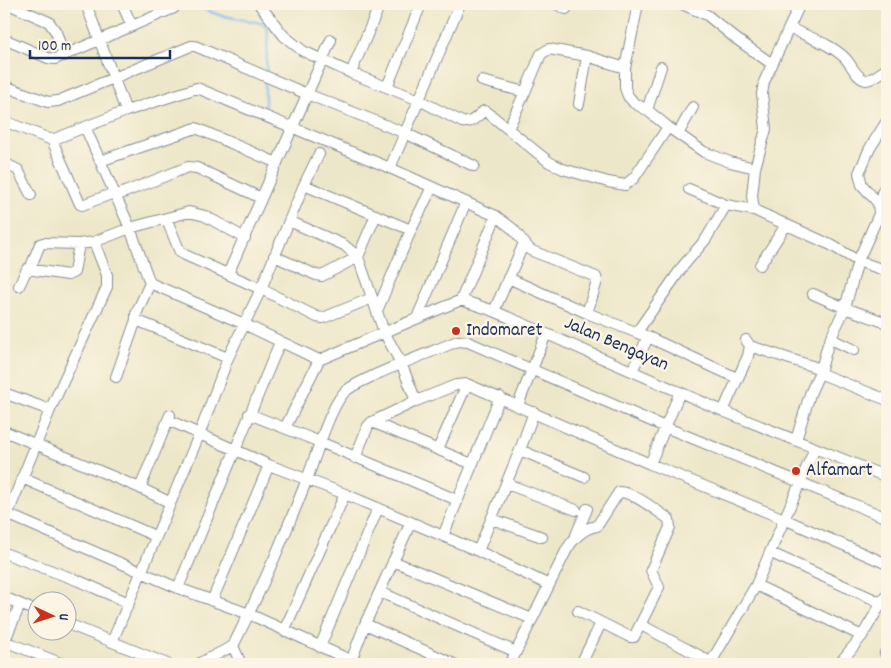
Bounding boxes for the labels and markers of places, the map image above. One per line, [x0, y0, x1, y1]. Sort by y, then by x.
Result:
place label: Indomaret [466, 318, 542, 345]
marker: Indomaret [450, 325, 462, 337]
place label: Alfamart [806, 458, 873, 485]
marker: Alfamart [790, 465, 802, 477]

